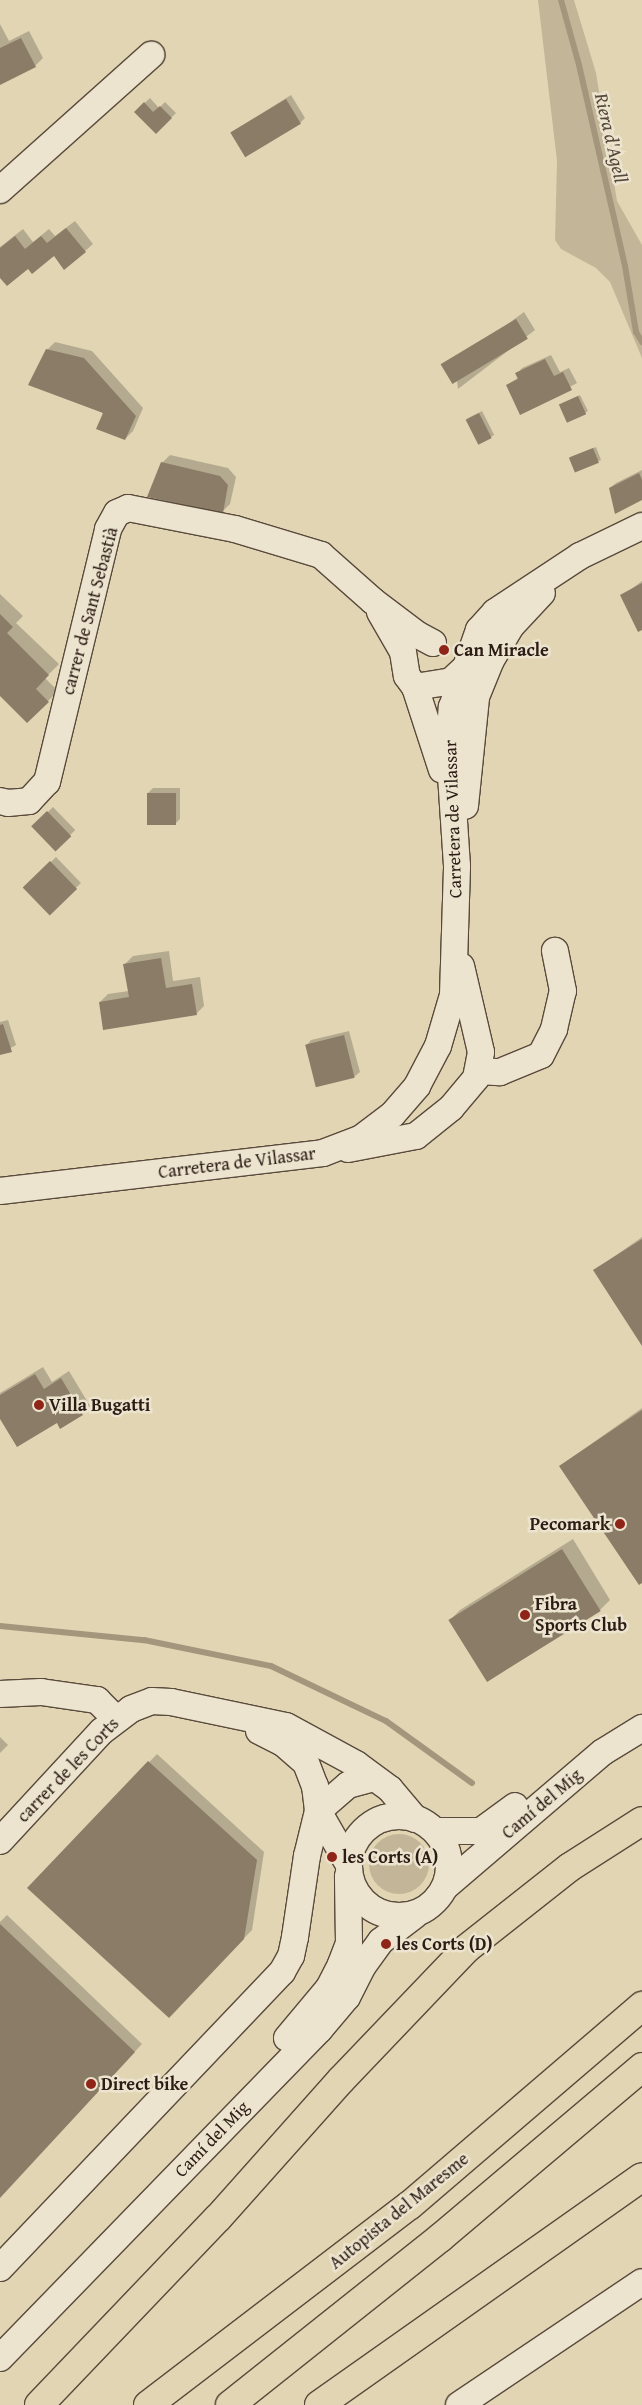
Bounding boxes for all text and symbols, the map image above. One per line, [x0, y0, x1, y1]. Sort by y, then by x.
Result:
water label: Riera d'Agell [590, 91, 632, 185]
street label: carrer de Sant Sebastià [57, 525, 123, 697]
place label: Can Miracle [454, 639, 549, 661]
marker: Can Miracle [438, 644, 450, 656]
street label: Carretera de Vilassar [439, 739, 467, 899]
street label: Carretera de Vilassar [157, 1143, 317, 1183]
place label: Villa Bugatti [49, 1394, 150, 1416]
marker: Villa Bugatti [33, 1399, 45, 1411]
place label: Pecomark [530, 1513, 610, 1535]
marker: Pecomark [614, 1518, 626, 1530]
place label: Fibra Sports Club [535, 1594, 627, 1636]
marker: Fibra Sports Club [519, 1609, 531, 1621]
street label: carrer de les Corts [13, 1713, 123, 1827]
street label: Camí del Mig [498, 1764, 586, 1844]
place label: les Corts (A) [342, 1846, 438, 1868]
marker: les Corts (A) [326, 1851, 338, 1863]
place label: les Corts (D) [396, 1933, 492, 1955]
marker: les Corts (D) [380, 1938, 392, 1950]
place label: Direct bike [101, 2073, 188, 2095]
marker: Direct bike [85, 2078, 97, 2090]
street label: Camí del Mig [170, 2096, 254, 2182]
street label: Autopista del Maresme [325, 2148, 473, 2274]

